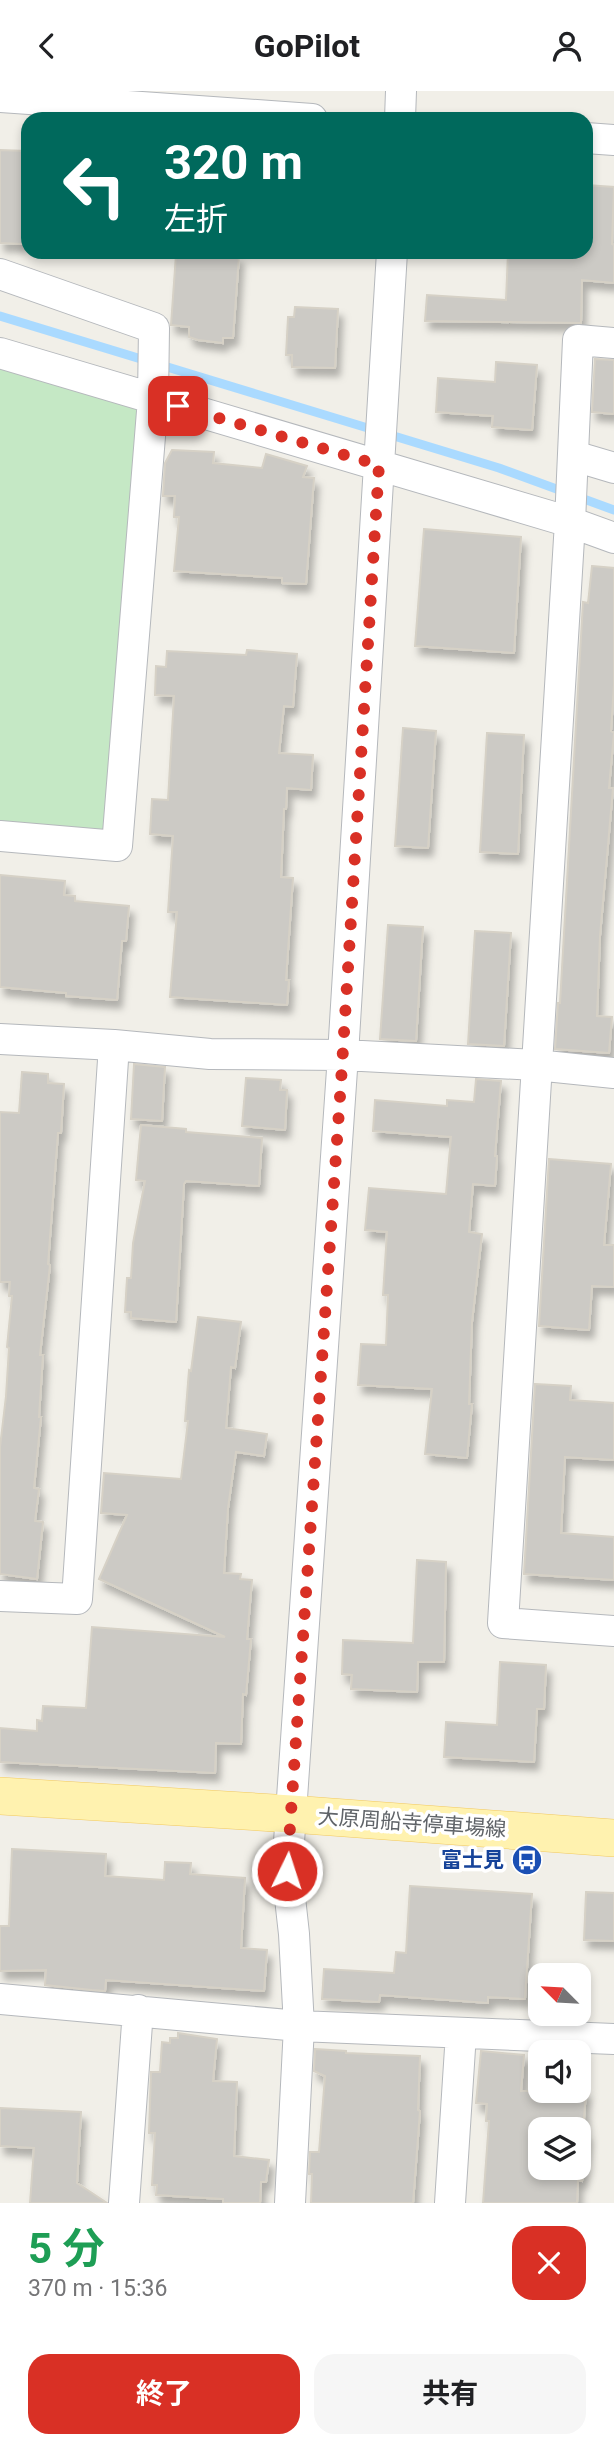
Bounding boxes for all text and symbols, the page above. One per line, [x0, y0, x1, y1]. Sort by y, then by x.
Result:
icon: back [28, 27, 66, 65]
text: GoPilot [254, 27, 360, 65]
icon: person [548, 27, 586, 65]
text: 320 m [164, 134, 303, 191]
icon: left [49, 140, 140, 231]
text: 左折 [164, 200, 228, 238]
pin [148, 376, 208, 436]
icon: arrive [159, 387, 197, 425]
street label: 大原周船寺停車場線 [317, 1804, 507, 1842]
position arrow [250, 1834, 324, 1908]
bus stop icon: 富士見 [510, 1843, 544, 1877]
place label: 富士見 [441, 1848, 504, 1872]
north arrow [528, 1963, 592, 2027]
map controls [528, 1963, 591, 2180]
button: sound [528, 2040, 591, 2103]
button: layers [528, 2117, 591, 2180]
text: 5 分 [28, 2224, 105, 2273]
button: close [512, 2226, 586, 2300]
text: 370 m · 15:36 [28, 2275, 167, 2302]
button: 終了 [28, 2354, 300, 2434]
button: 共有 [314, 2354, 586, 2434]

